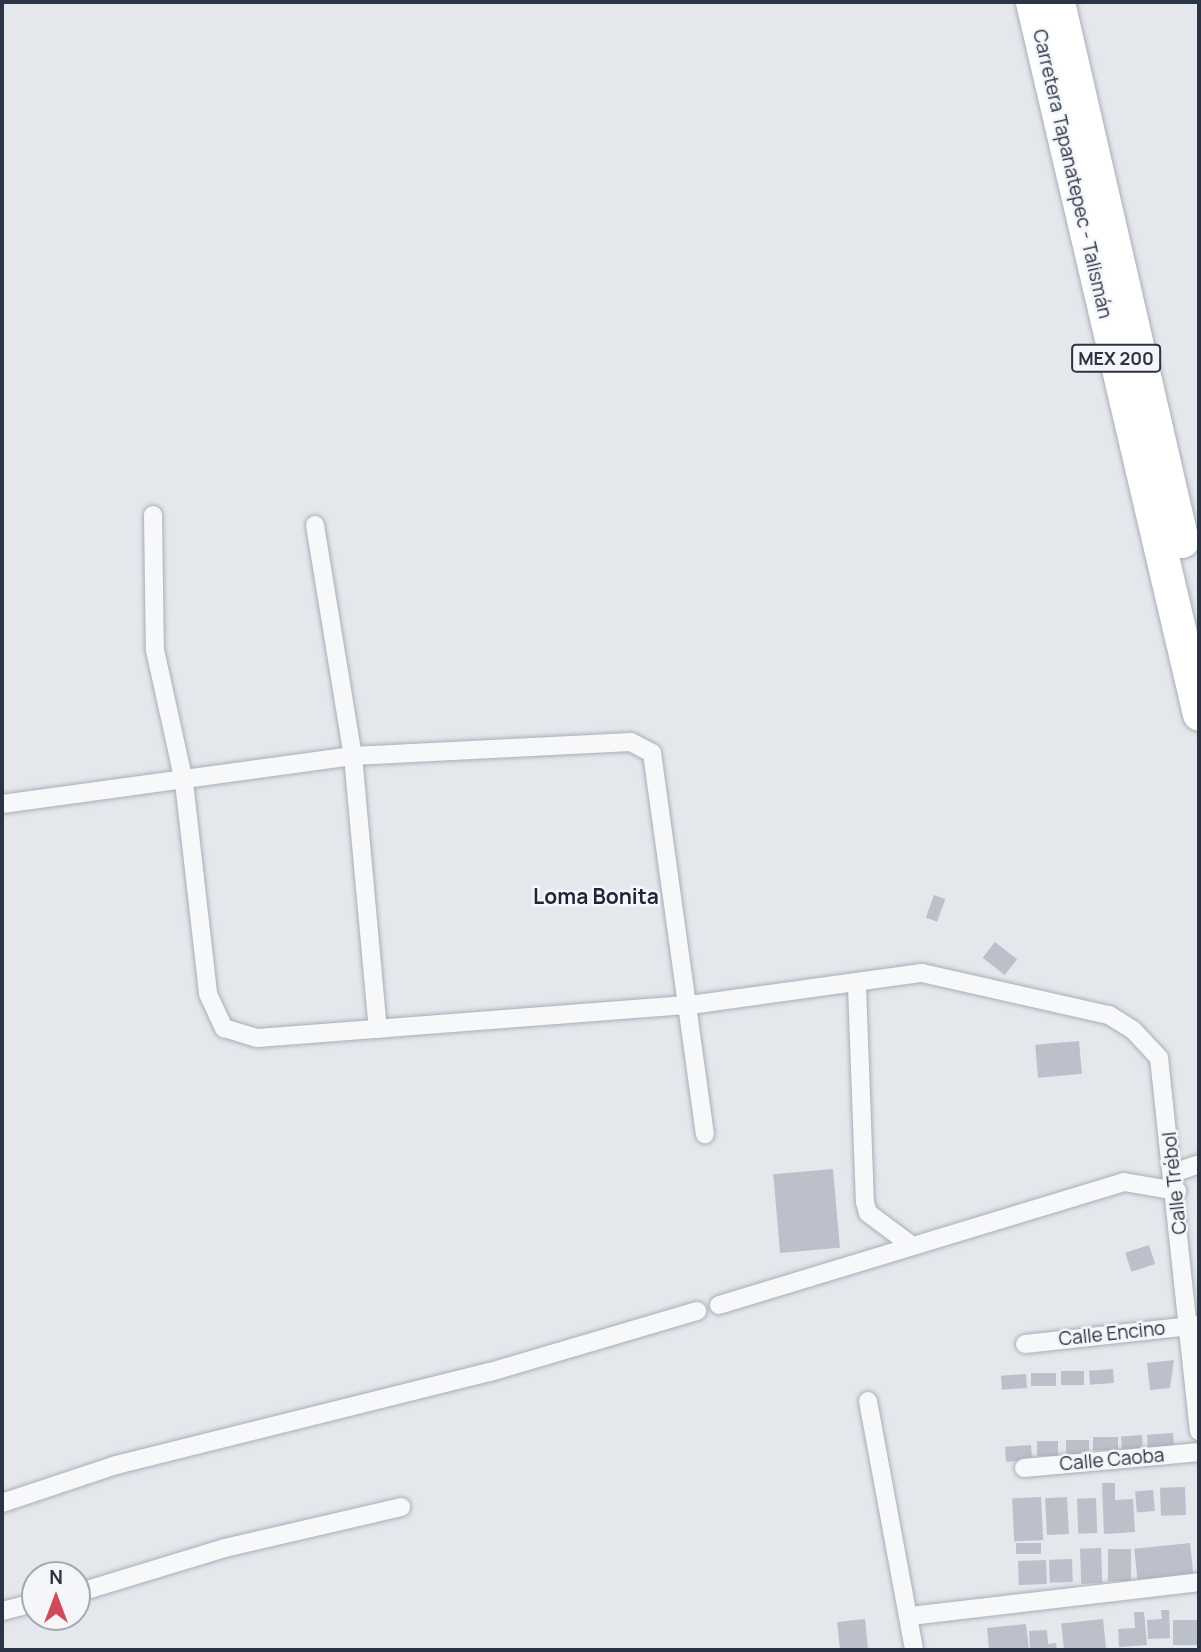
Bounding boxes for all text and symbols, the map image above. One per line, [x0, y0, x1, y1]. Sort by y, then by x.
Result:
street label: Carretera Tapanatepec - Talismán [1028, 27, 1116, 321]
road number: MEX 200 [1070, 344, 1162, 372]
district label: Loma Bonita [533, 883, 659, 909]
street label: Calle Trébol [1158, 1130, 1192, 1236]
street label: Calle Encino [1058, 1317, 1166, 1351]
street label: Calle Caoba [1059, 1444, 1165, 1476]
north arrow [21, 1561, 91, 1631]
text: N [49, 1564, 63, 1590]

